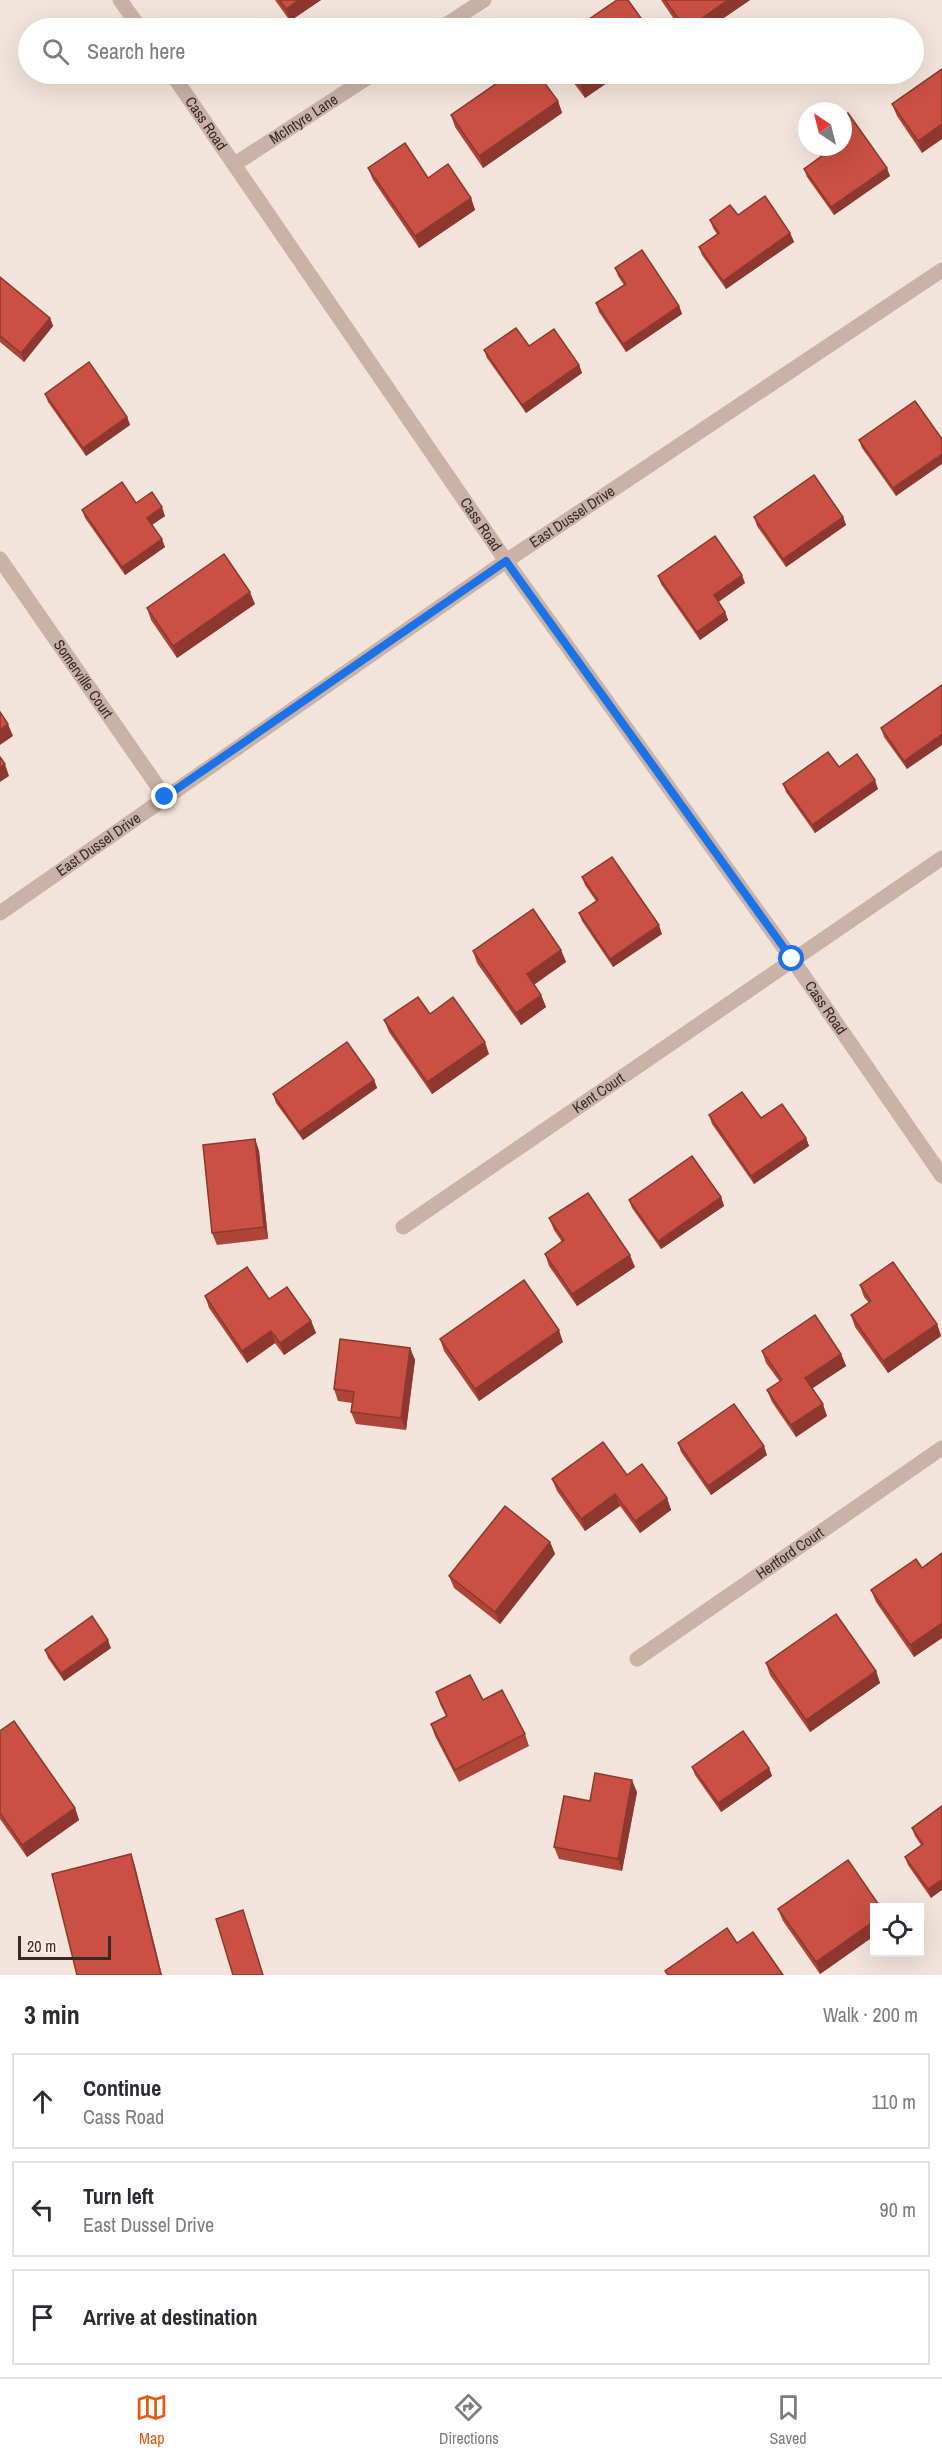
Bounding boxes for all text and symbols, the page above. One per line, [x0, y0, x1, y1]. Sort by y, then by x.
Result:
search box [18, 18, 924, 84]
icon: search [39, 35, 72, 68]
text: Search here [87, 36, 185, 66]
street label: McIntyre Lane [265, 89, 342, 149]
street label: Cass Road [180, 92, 232, 154]
north arrow [798, 102, 852, 156]
street label: East Dussel Drive [525, 480, 619, 552]
street label: Cass Road [455, 493, 507, 555]
street label: Somerville Court [49, 635, 119, 723]
route end [151, 783, 177, 809]
street label: East Dussel Drive [52, 807, 145, 881]
route start [778, 945, 804, 971]
street label: Cass Road [800, 977, 852, 1039]
street label: Kent Court [568, 1067, 629, 1118]
street label: Hertford Court [752, 1522, 828, 1584]
map controls [870, 1903, 924, 1957]
button: locate [870, 1903, 924, 1957]
scale bar [18, 1933, 111, 1960]
text: 20 m [27, 1935, 56, 1957]
text: 3 min [24, 1997, 80, 2032]
text: Walk · 200 m [823, 2001, 918, 2028]
text: Continue [83, 2073, 161, 2103]
icon: ahead [26, 2085, 59, 2118]
text: 110 m [872, 2088, 916, 2115]
text: Cass Road [83, 2103, 164, 2130]
text: Turn left [83, 2181, 154, 2211]
icon: left [26, 2193, 59, 2226]
text: 90 m [880, 2196, 916, 2223]
text: East Dussel Drive [83, 2211, 214, 2238]
icon: arrive [26, 2301, 59, 2334]
text: Arrive at destination [83, 2302, 257, 2332]
tab: Map [135, 2391, 168, 2449]
tab: Directions [439, 2391, 499, 2449]
tab: Saved [769, 2391, 807, 2449]

